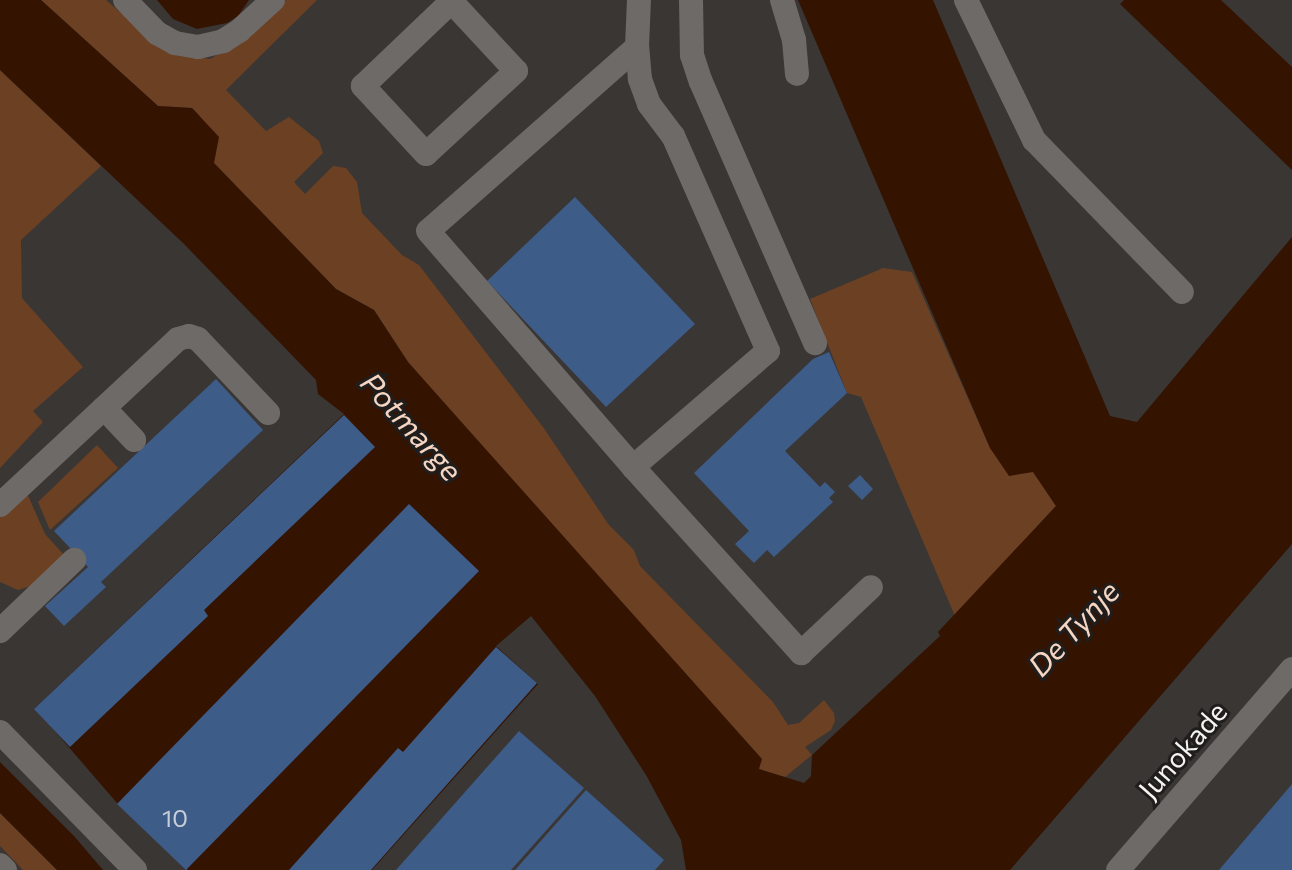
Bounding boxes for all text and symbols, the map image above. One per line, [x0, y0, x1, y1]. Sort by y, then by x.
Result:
water label: Potmarge [354, 364, 470, 488]
water label: De Tynje [1020, 573, 1126, 683]
street label: Junokade [1131, 695, 1233, 805]
house number: 10 [162, 804, 188, 832]

